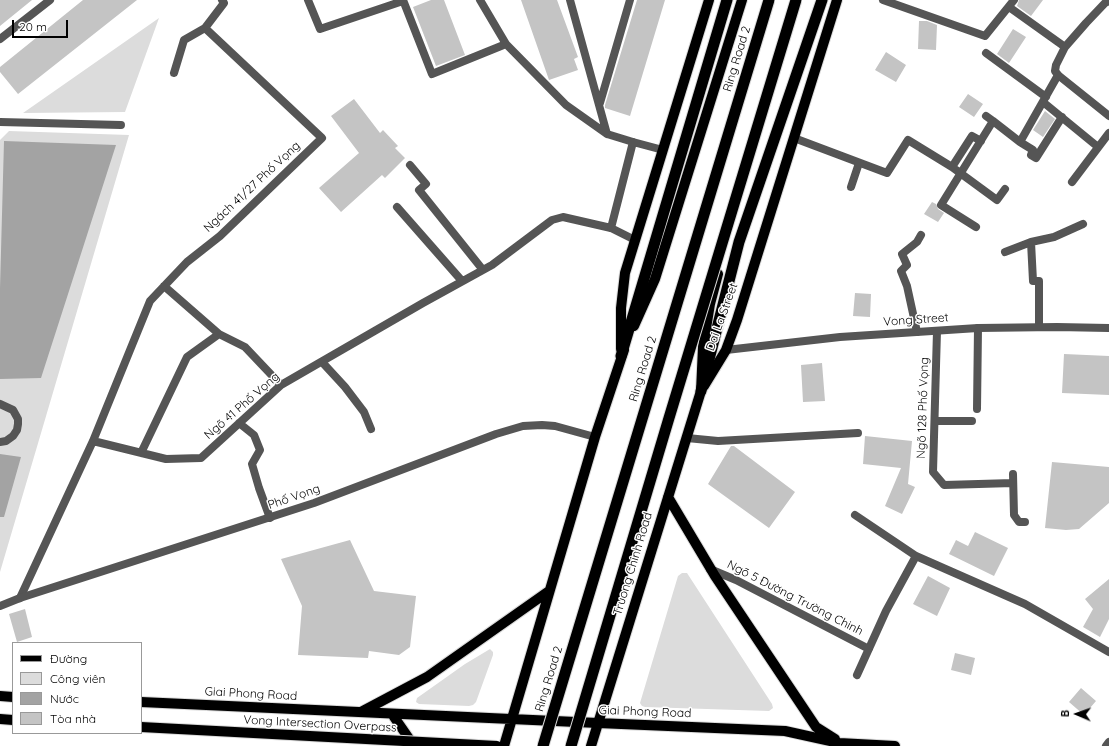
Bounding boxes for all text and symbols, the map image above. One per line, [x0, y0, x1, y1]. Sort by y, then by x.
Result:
scale bar [14, 12, 70, 38]
text: 20 m [19, 19, 47, 34]
street label: Ring Road 2 [720, 24, 754, 94]
street label: Ngách 41/27 Phố Vọng [201, 139, 303, 235]
street label: Dai La Street [703, 281, 741, 353]
street label: Vong Street [883, 311, 949, 329]
street label: Ring Road 2 [626, 334, 660, 404]
street label: Ngõ 128 Phố Vọng [914, 357, 932, 459]
street label: Ngõ 41 Phố Vọng [201, 369, 283, 443]
street label: Phố Vọng [266, 481, 322, 513]
street label: Truong Chinh Road [610, 511, 656, 617]
street label: Ngõ 5 Đường Trường Chinh [725, 557, 865, 639]
legend [12, 642, 142, 734]
street label: Ring Road 2 [532, 644, 566, 714]
text: Đường [50, 651, 87, 666]
text: Công viên [50, 671, 105, 686]
street label: Giai Phong Road [204, 684, 298, 704]
text: Nước [50, 691, 79, 706]
north arrow [1057, 694, 1097, 734]
street label: Giai Phong Road [598, 703, 692, 721]
text: B [1058, 710, 1072, 717]
text: Tòa nhà [50, 711, 96, 726]
street label: Vong Intersection Overpass [243, 713, 397, 735]

